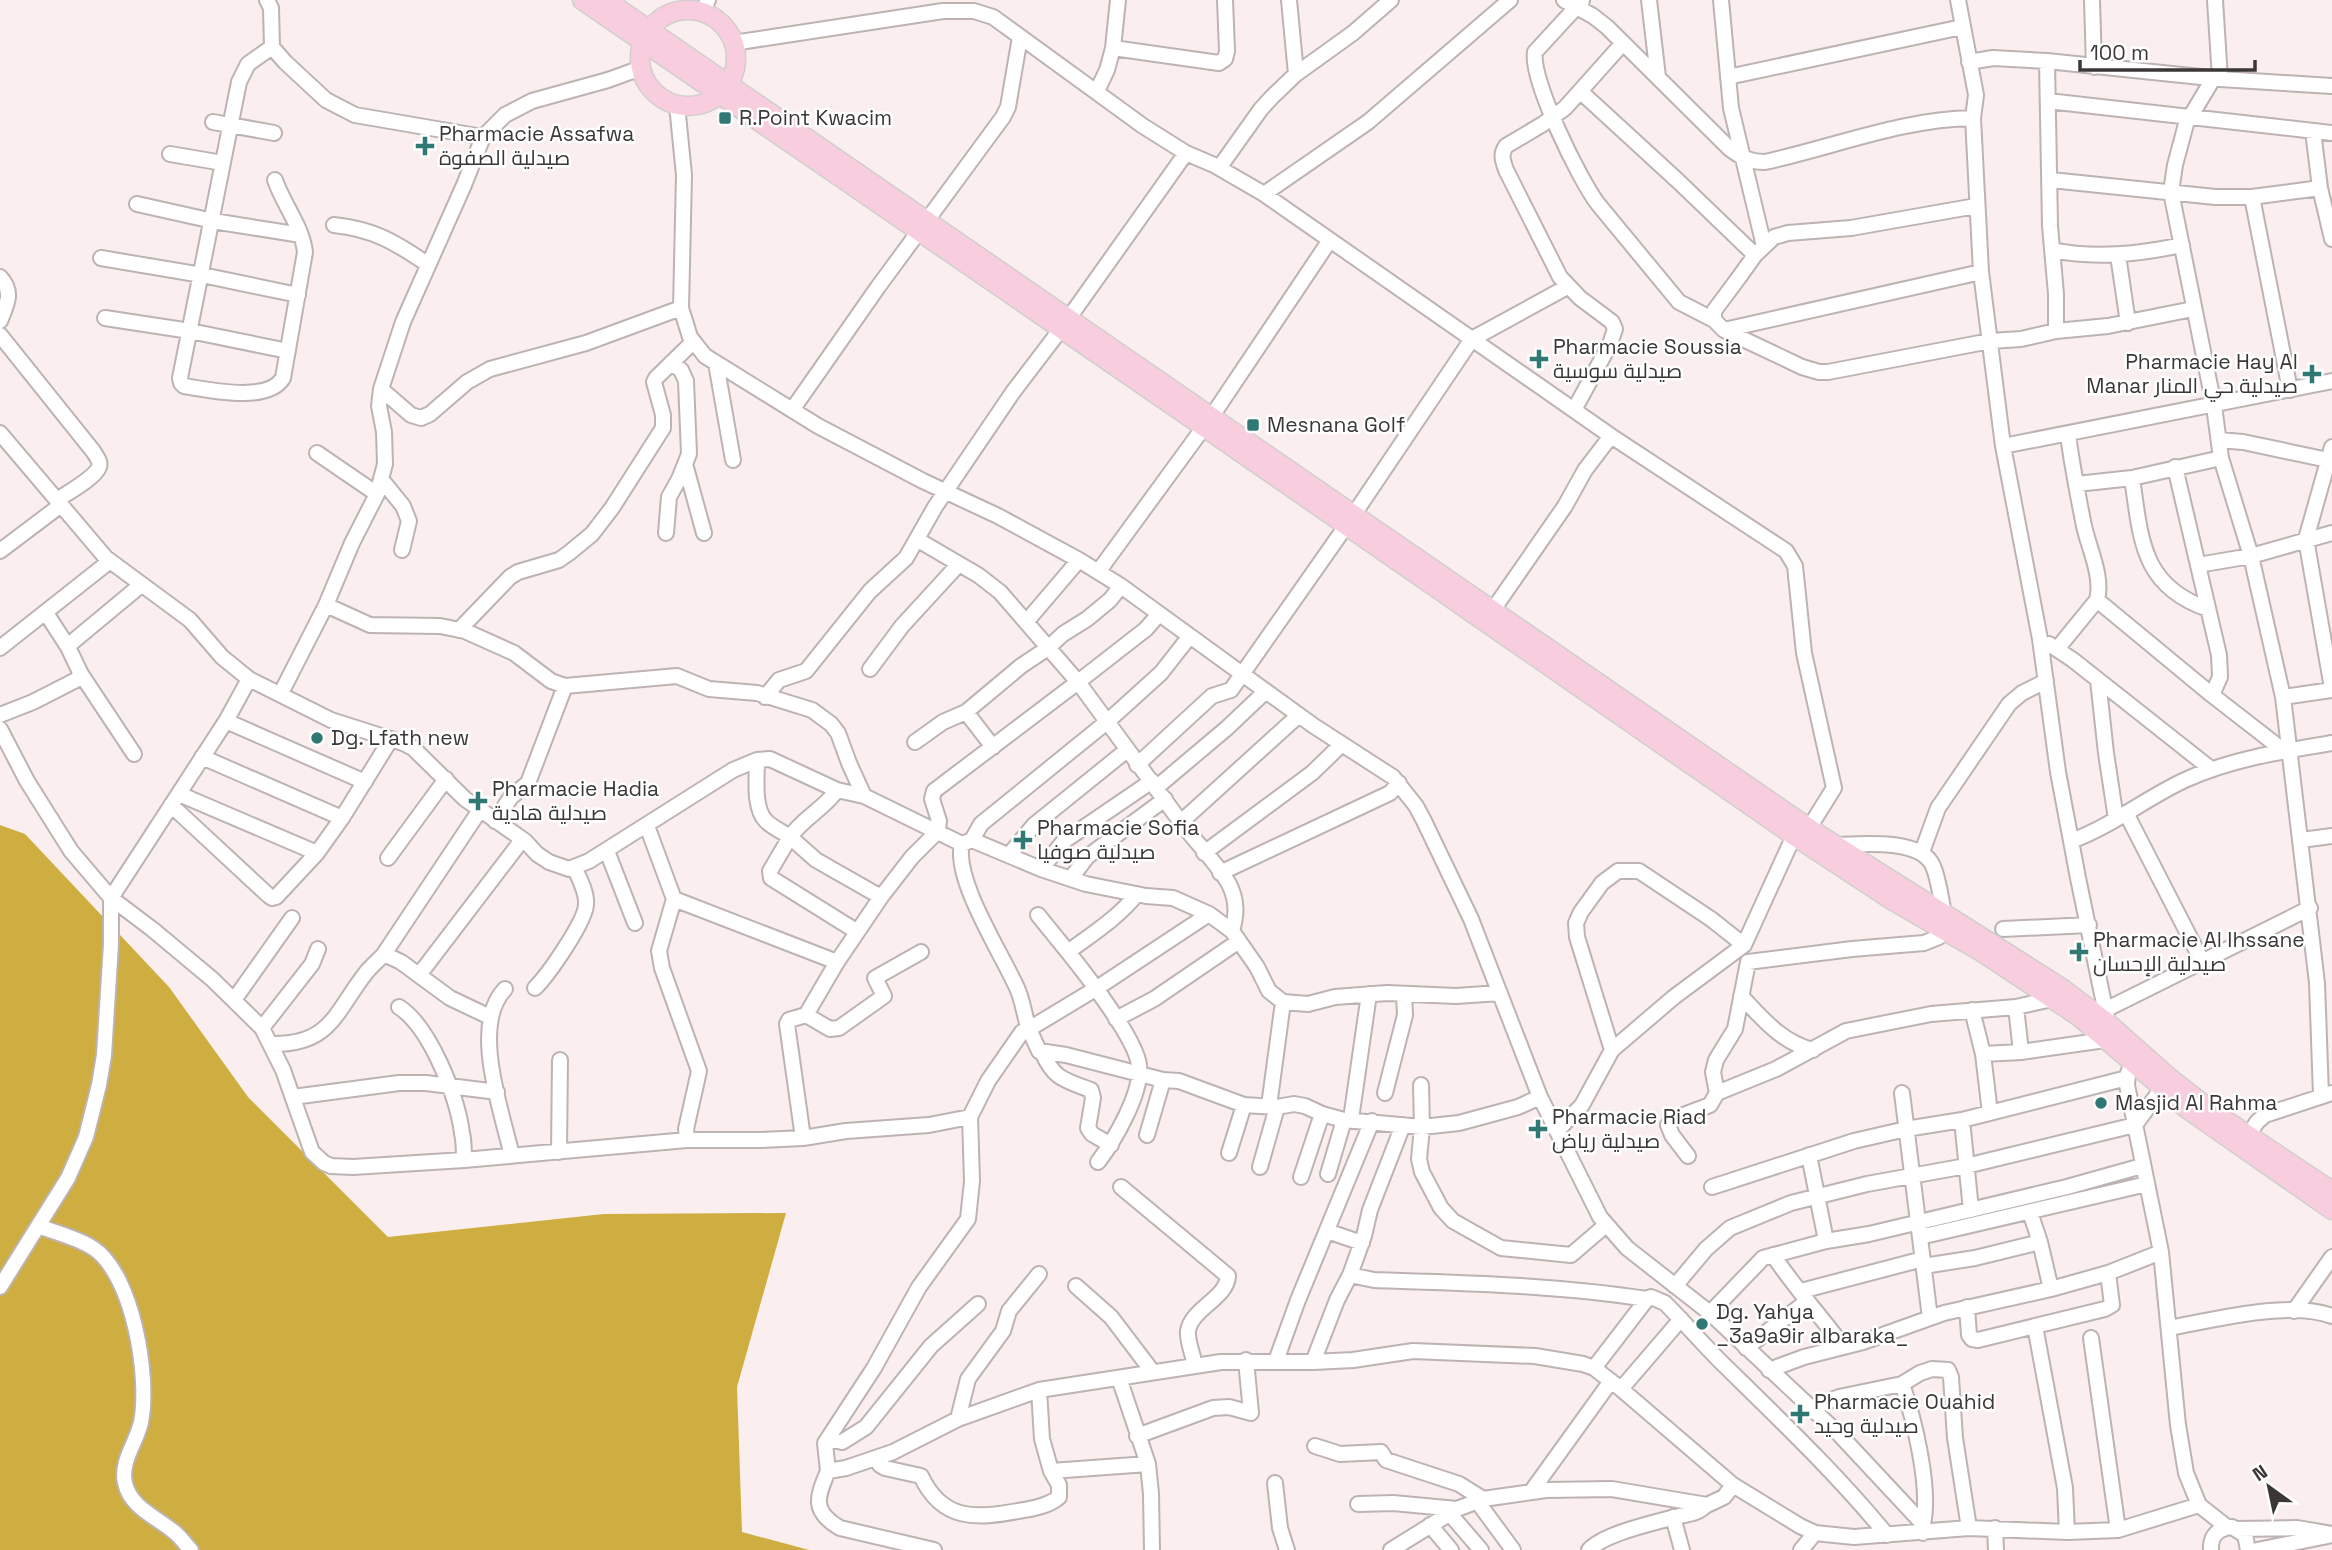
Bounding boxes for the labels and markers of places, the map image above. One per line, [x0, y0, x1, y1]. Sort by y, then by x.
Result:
place label: R.Point Kwacim [739, 104, 892, 131]
marker: R.Point Kwacim [717, 110, 733, 126]
place label: Pharmacie Assafwa صيدلية الصفوة [439, 120, 634, 171]
marker: Pharmacie Assafwa صيدلية الصفوة [417, 138, 433, 154]
place label: Pharmacie Soussia صيدلية سوسية [1553, 333, 1742, 384]
place label: Pharmacie Hay Al Manar صيدلية حي المنار [2086, 348, 2298, 402]
marker: Pharmacie Soussia صيدلية سوسية [1531, 351, 1547, 367]
marker: Pharmacie Hay Al Manar صيدلية حي المنار [2304, 366, 2320, 382]
place label: Mesnana Golf [1267, 411, 1405, 438]
marker: Mesnana Golf [1245, 417, 1261, 433]
place label: Dg. Lfath new [331, 724, 469, 751]
marker: Dg. Lfath new [309, 730, 325, 746]
place label: Pharmacie Hadia صيدلية هادية [492, 775, 659, 826]
marker: Pharmacie Hadia صيدلية هادية [470, 793, 486, 809]
place label: Pharmacie Sofia صيدلية صوفيا [1037, 814, 1199, 865]
marker: Pharmacie Sofia صيدلية صوفيا [1015, 832, 1031, 848]
place label: Pharmacie Al Ihssane صيدلية الإحسان [2093, 926, 2305, 977]
marker: Pharmacie Al Ihssane صيدلية الإحسان [2071, 944, 2087, 960]
place label: Masjid Al Rahma [2115, 1089, 2277, 1116]
marker: Masjid Al Rahma [2093, 1095, 2109, 1111]
place label: Pharmacie Riad صيدلية رياض [1552, 1103, 1707, 1154]
marker: Pharmacie Riad صيدلية رياض [1530, 1121, 1546, 1137]
place label: Dg. Yahya _3a9a9ir albaraka_ [1716, 1298, 1909, 1349]
marker: Dg. Yahya _3a9a9ir albaraka_ [1694, 1316, 1710, 1332]
place label: Pharmacie Ouahid صيدلية وحيد [1814, 1388, 1995, 1439]
marker: Pharmacie Ouahid صيدلية وحيد [1792, 1406, 1808, 1422]

